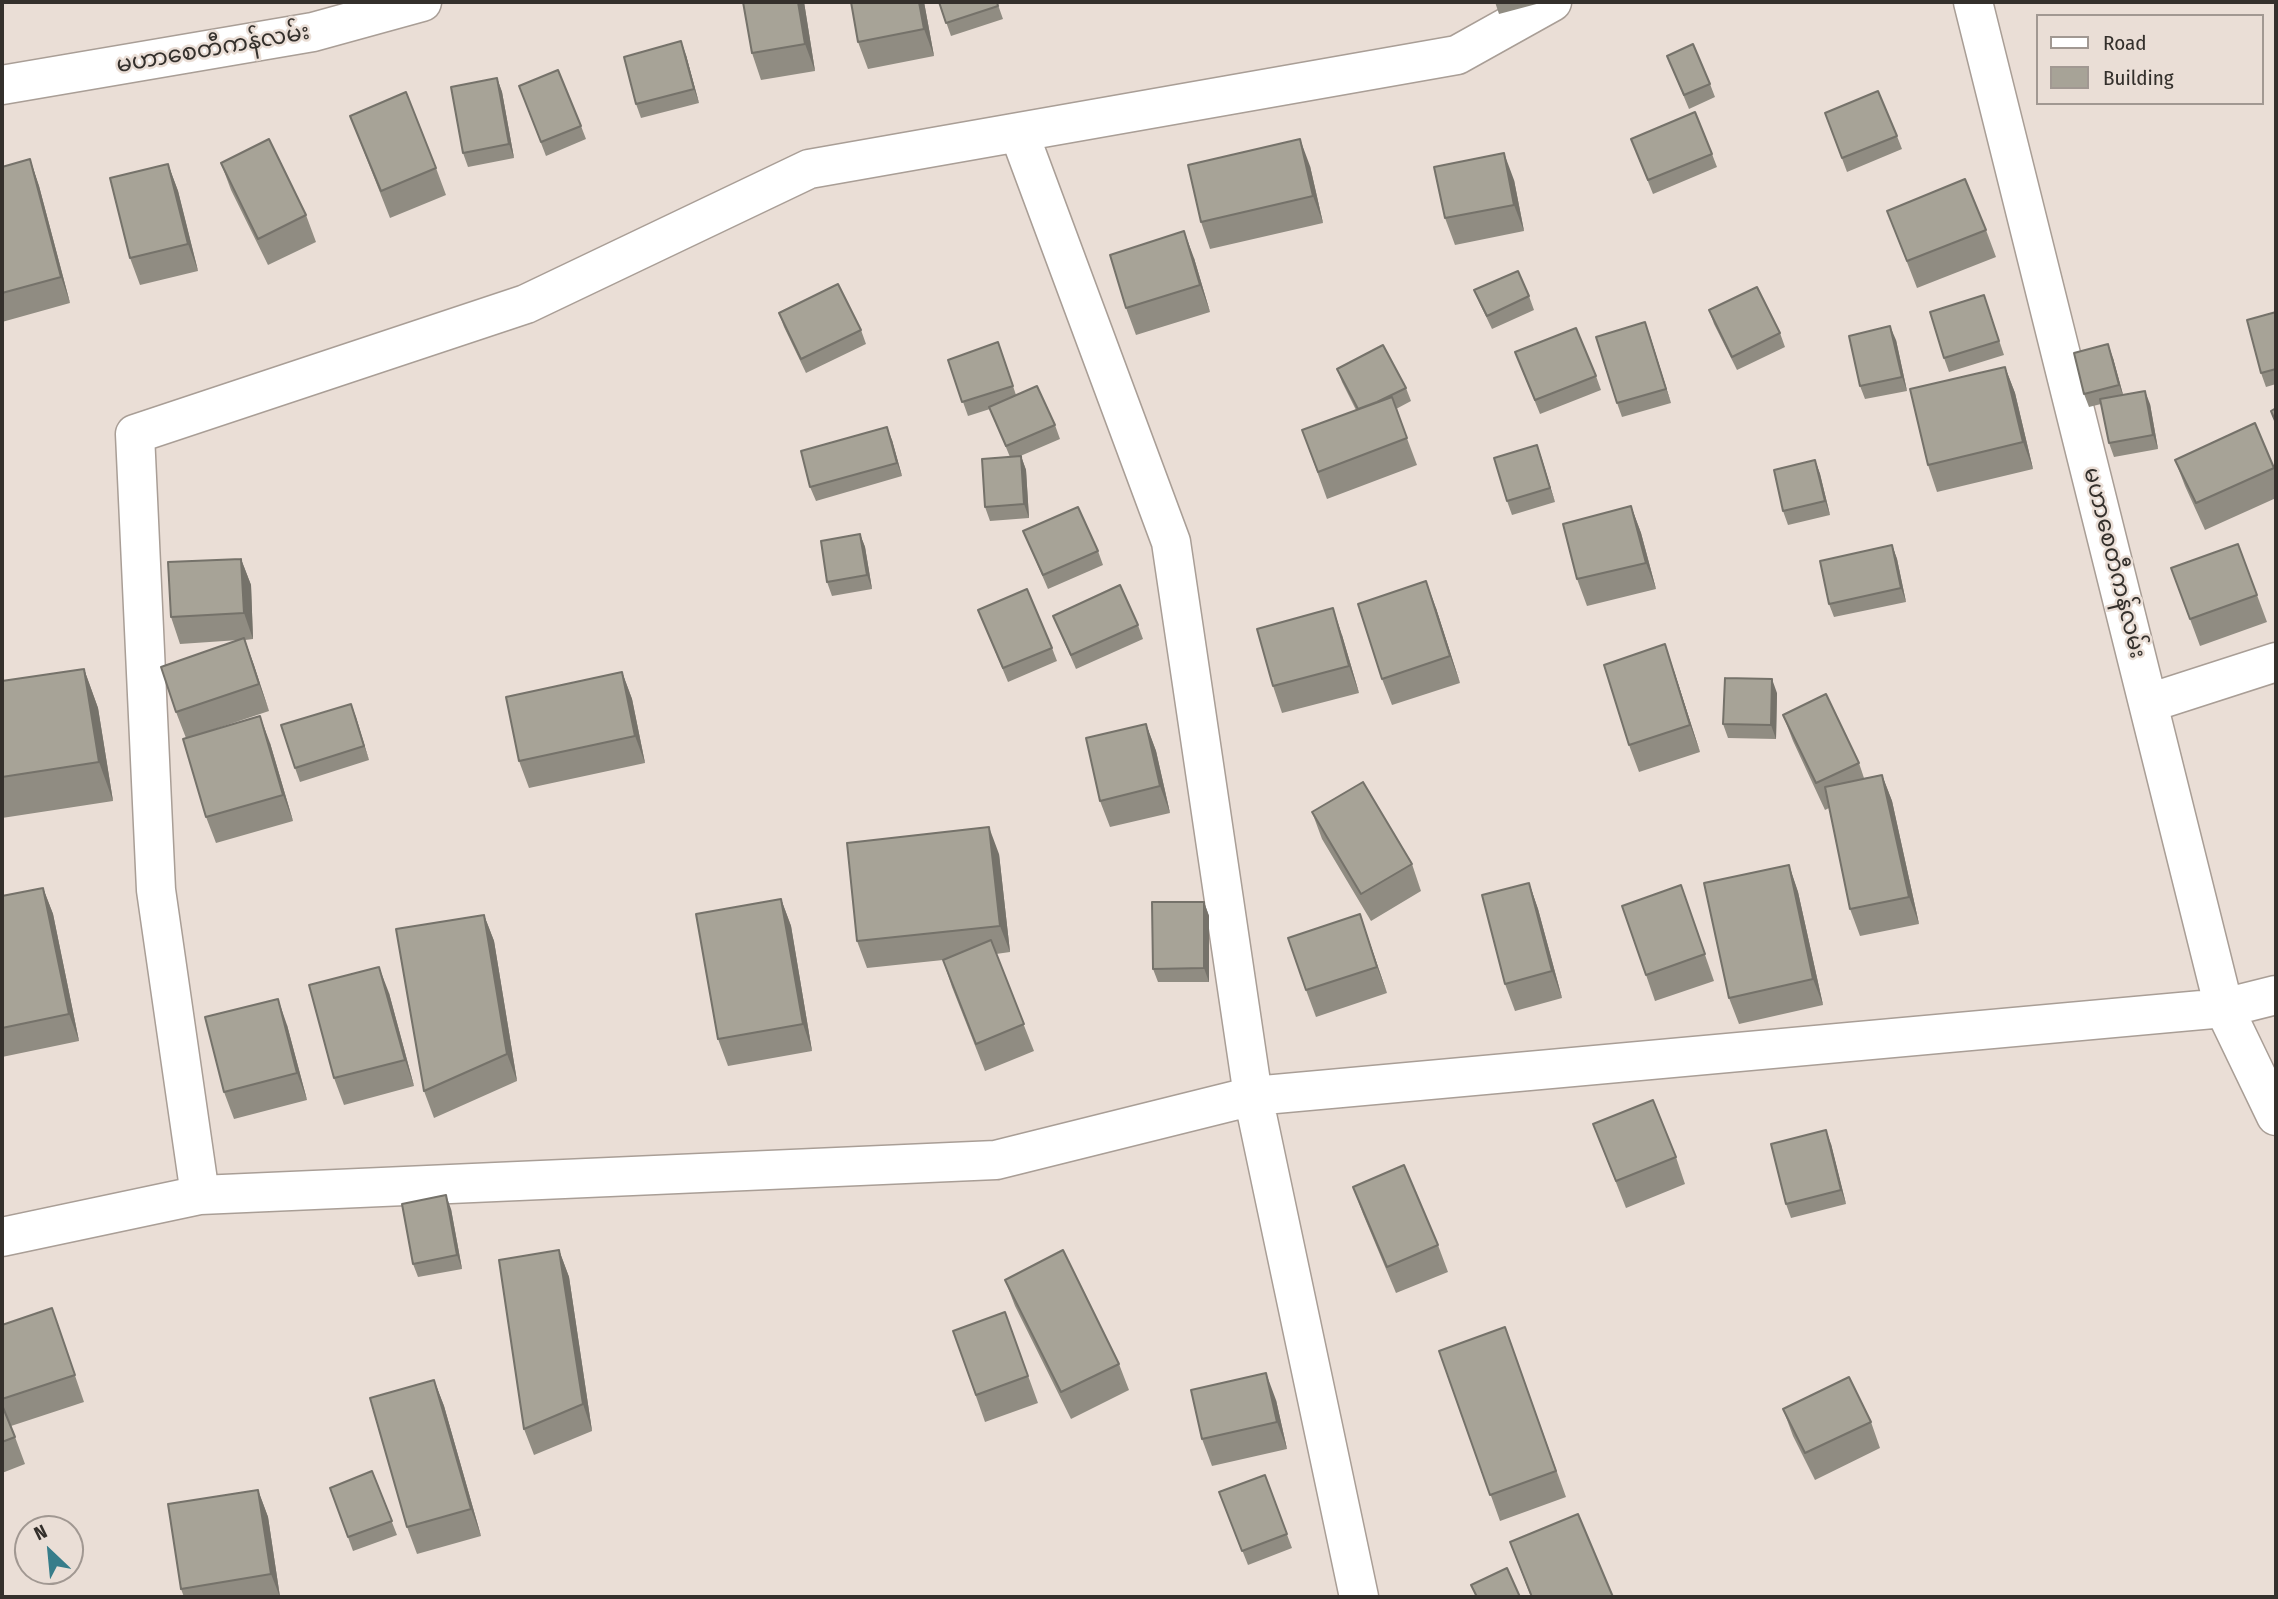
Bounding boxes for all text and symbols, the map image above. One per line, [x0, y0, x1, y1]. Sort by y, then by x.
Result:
legend [2036, 14, 2264, 105]
street label: မဟာစေတီကန်လမ်း [114, 18, 312, 80]
text: Road [2103, 30, 2147, 56]
text: Building [2103, 65, 2174, 91]
street label: မဟာစေတီကန်လမ်း [2077, 465, 2151, 661]
north arrow [14, 1515, 84, 1585]
text: N [30, 1520, 51, 1545]

